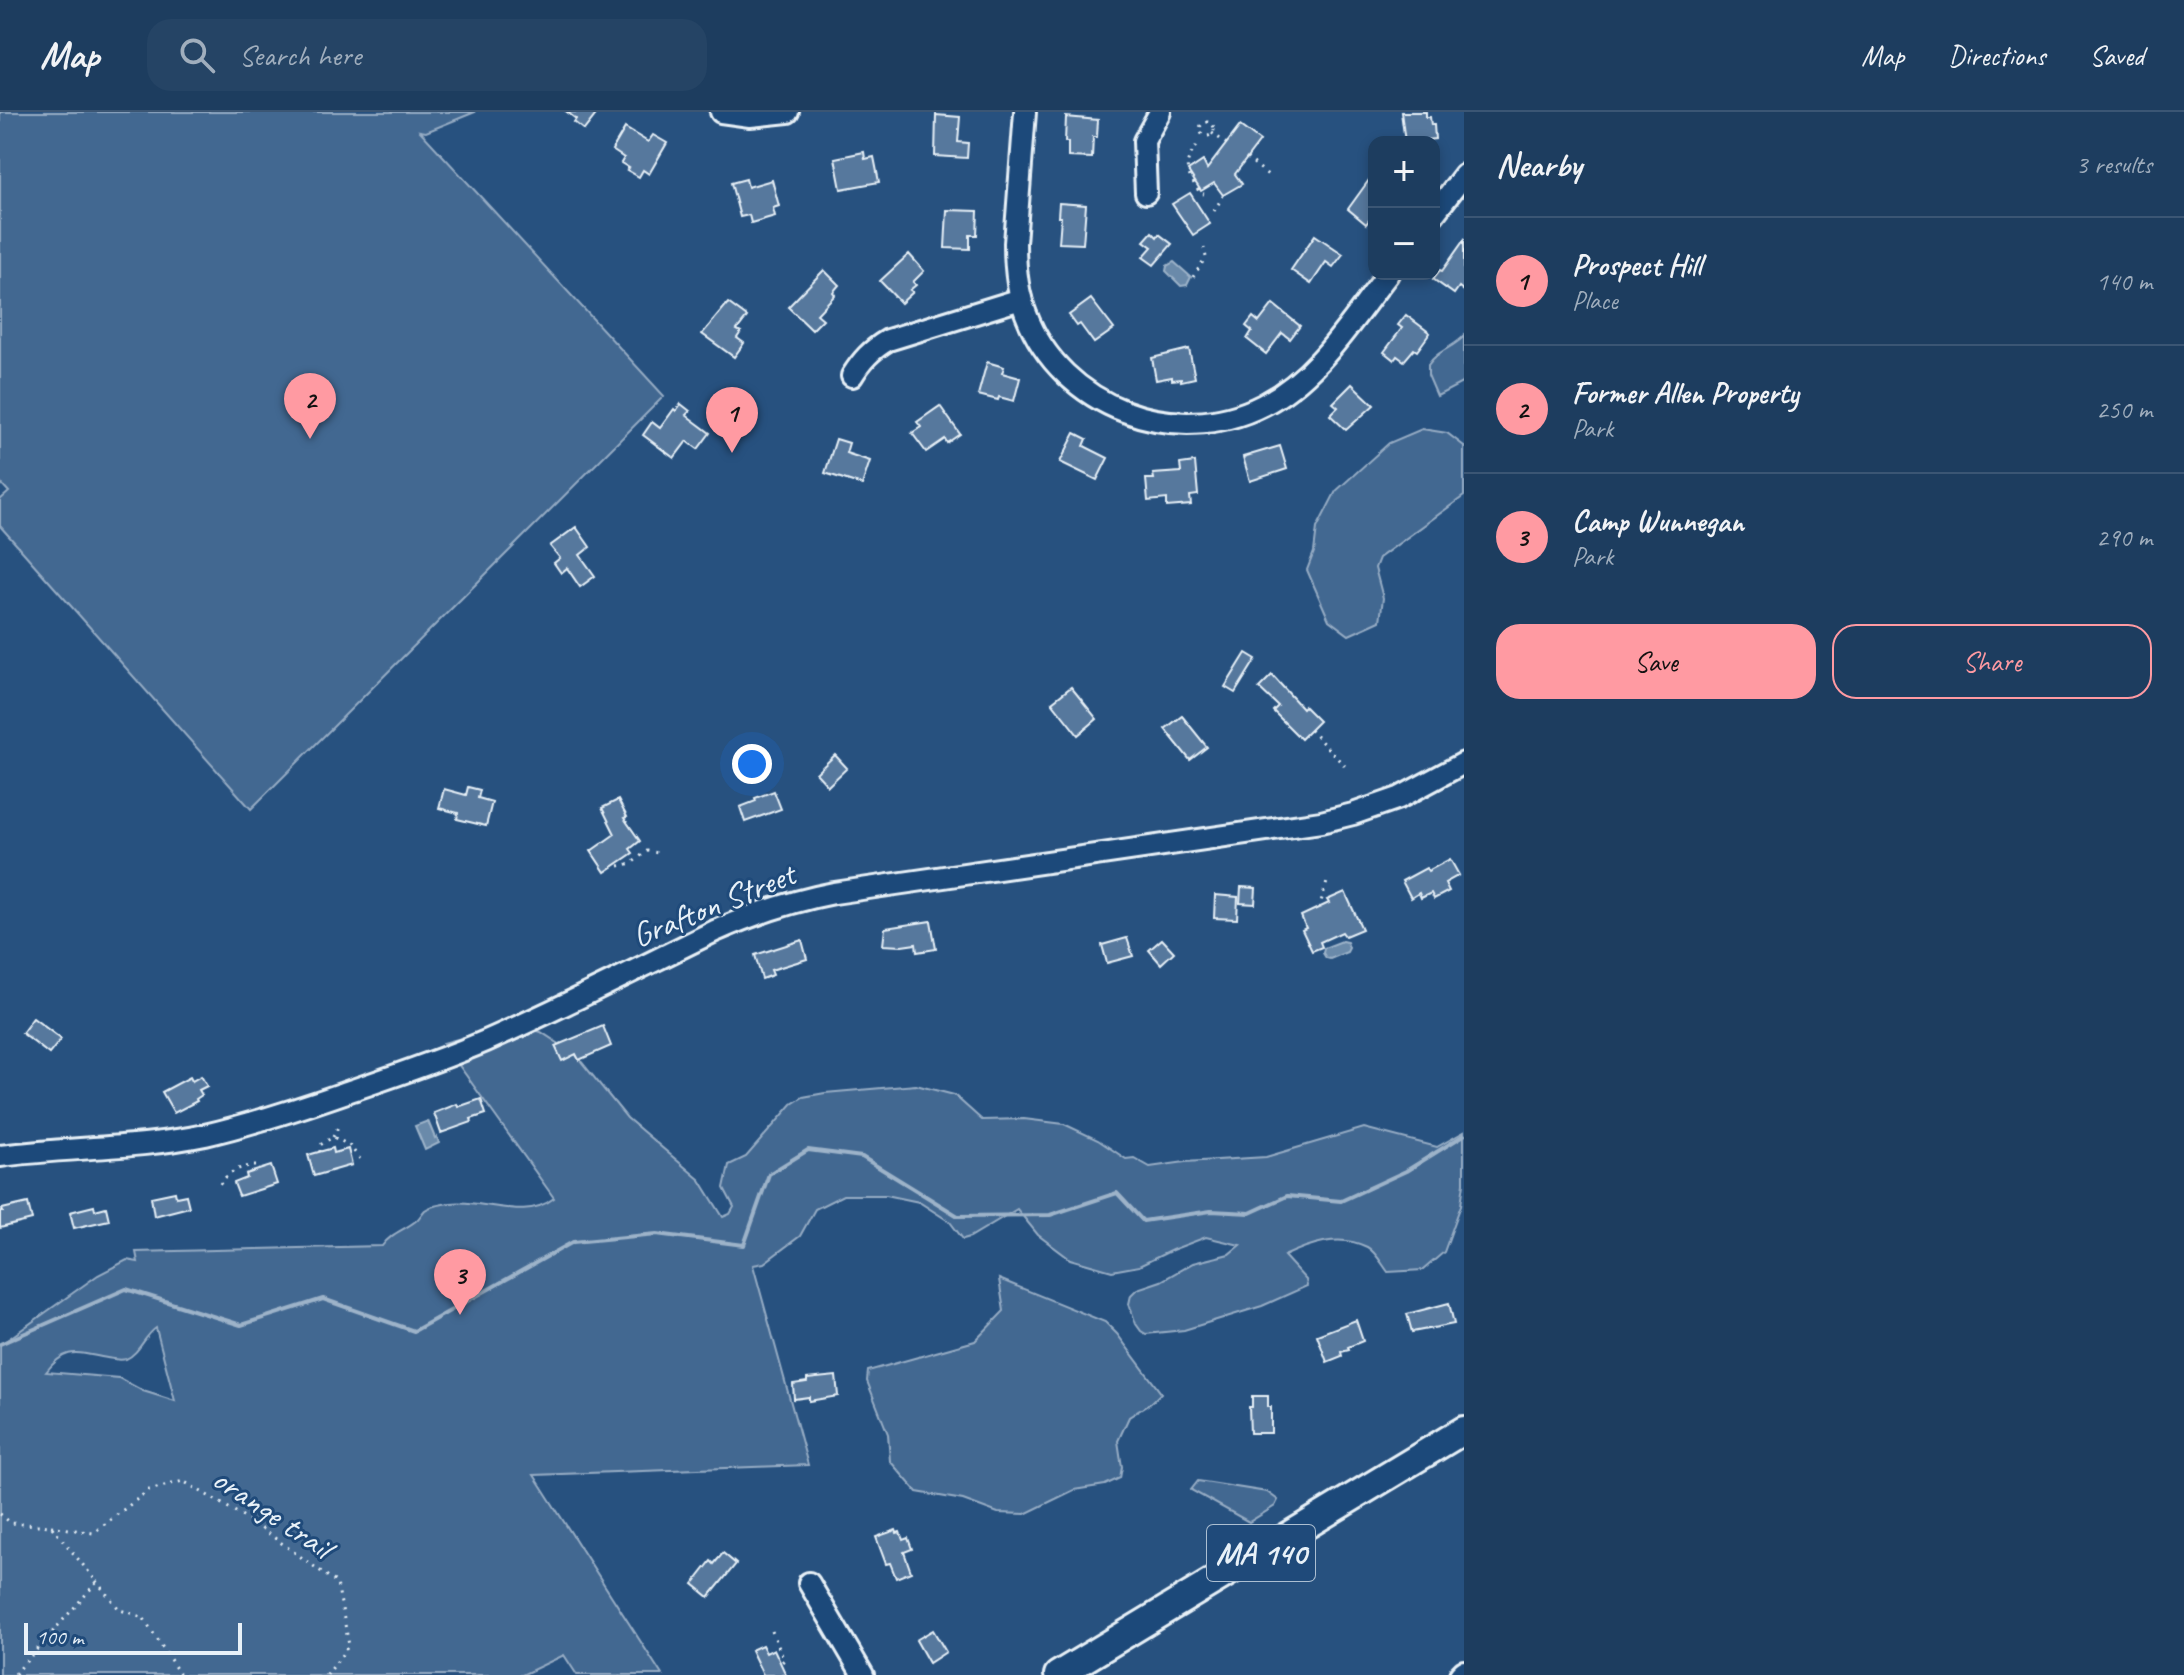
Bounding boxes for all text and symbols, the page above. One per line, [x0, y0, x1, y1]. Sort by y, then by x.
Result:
search box [147, 19, 707, 91]
text: Map [40, 32, 99, 79]
icon: search [175, 33, 219, 77]
text: Search here [239, 36, 361, 74]
text: Map [1861, 38, 1904, 73]
text: Directions [1948, 38, 2046, 73]
text: Saved [2090, 38, 2144, 73]
map controls [1368, 136, 1440, 280]
button: + [1368, 136, 1440, 208]
text: Nearby [1496, 143, 1582, 186]
text: 3 results [2076, 148, 2152, 181]
button: − [1368, 208, 1440, 280]
text: Prospect Hill [1572, 246, 1701, 284]
text: 1 [1516, 265, 1528, 298]
text: 140 m [2096, 265, 2152, 298]
text: Place [1572, 284, 1618, 317]
pin: 2 [284, 373, 336, 439]
text: Former Allen Property [1572, 374, 1799, 412]
pin: 1 [706, 387, 758, 453]
text: 2 [1516, 393, 1528, 426]
text: 250 m [2096, 393, 2152, 426]
text: Park [1572, 412, 1613, 445]
text: Camp Wunnegan [1572, 502, 1744, 540]
text: 3 [1516, 521, 1528, 554]
text: 290 m [2096, 521, 2152, 554]
text: Park [1572, 540, 1613, 573]
button: Save [1496, 624, 1816, 699]
button: Share [1832, 624, 2152, 699]
your location [732, 744, 772, 784]
street label: Grafton Street [625, 851, 805, 957]
pin: 3 [434, 1249, 486, 1315]
street label: orange trail [205, 1457, 346, 1571]
road number: MA 140 [1207, 1525, 1315, 1581]
scale bar [24, 1619, 242, 1655]
text: 100 m [36, 1623, 83, 1651]

